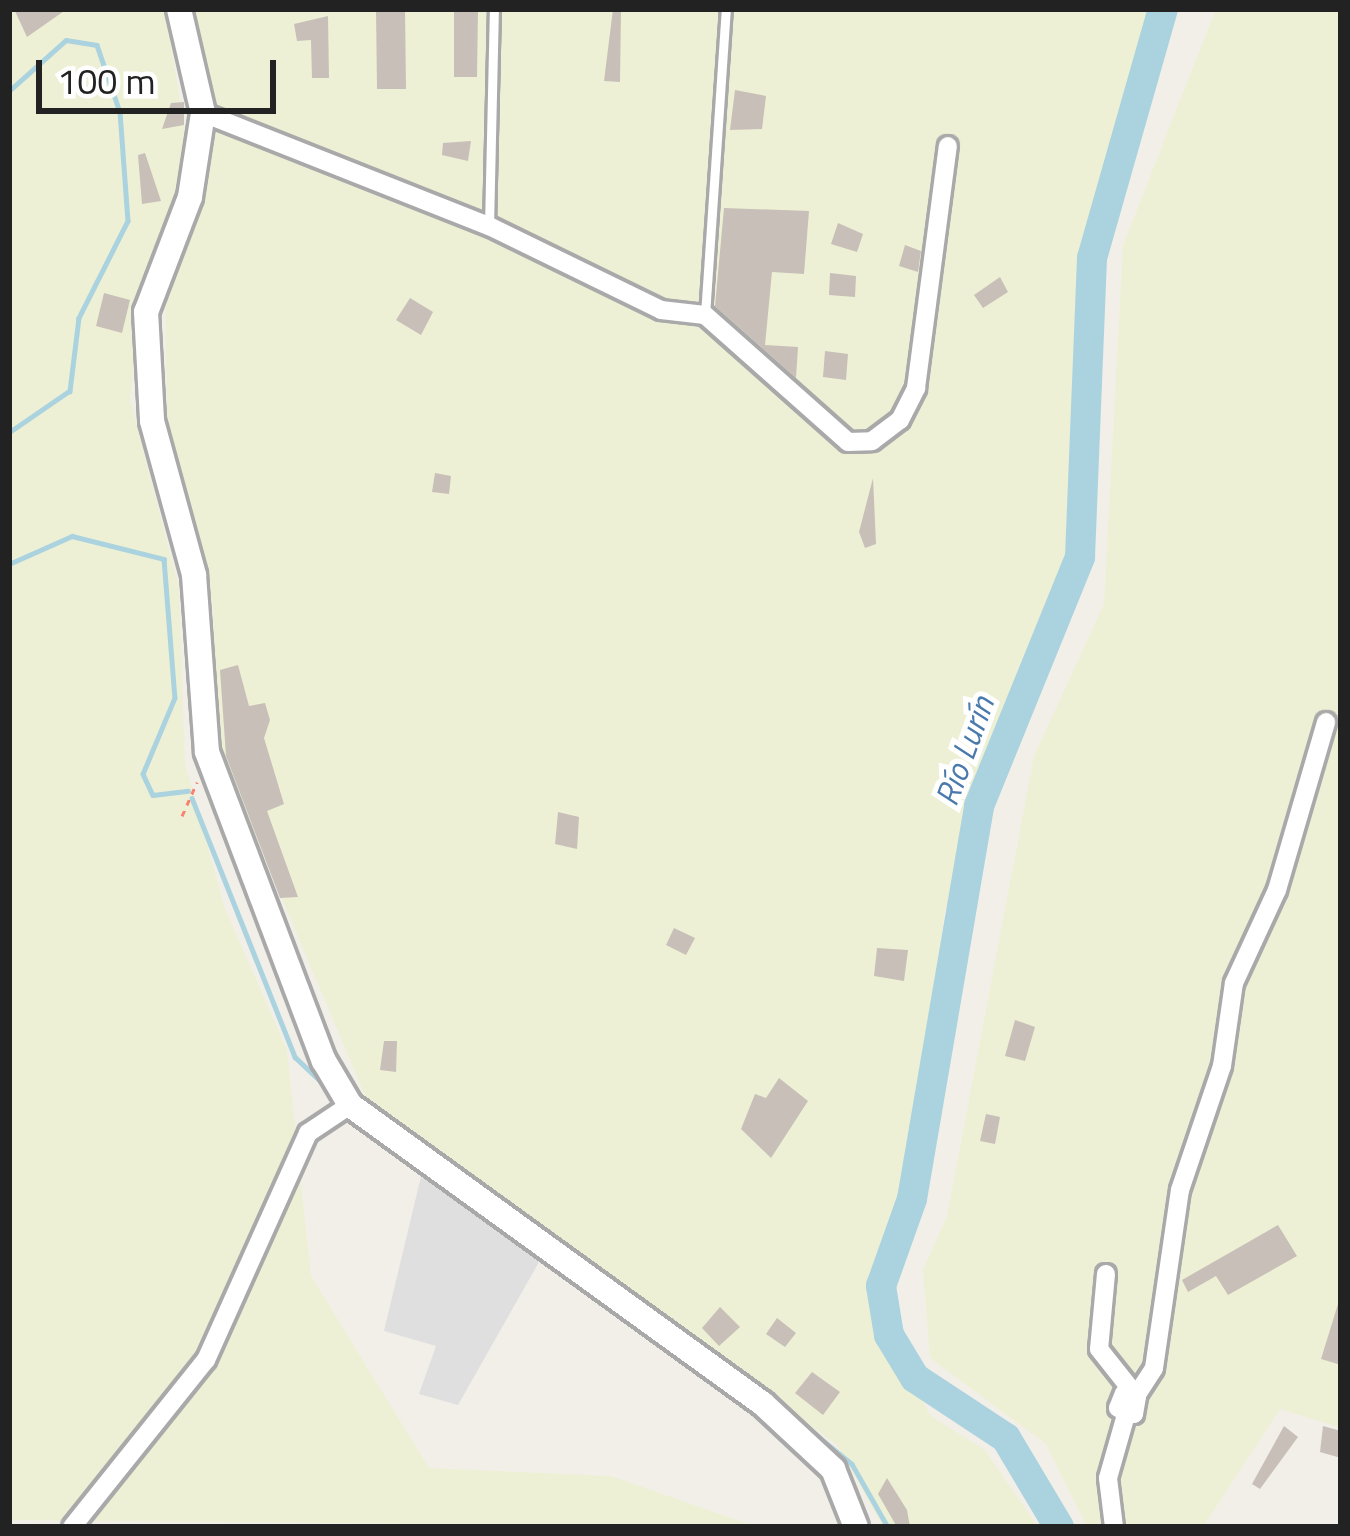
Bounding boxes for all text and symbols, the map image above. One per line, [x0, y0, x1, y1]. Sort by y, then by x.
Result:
scale bar [42, 36, 282, 110]
text: 100 m [57, 53, 156, 108]
water label: Río Lurín [927, 691, 1003, 811]

